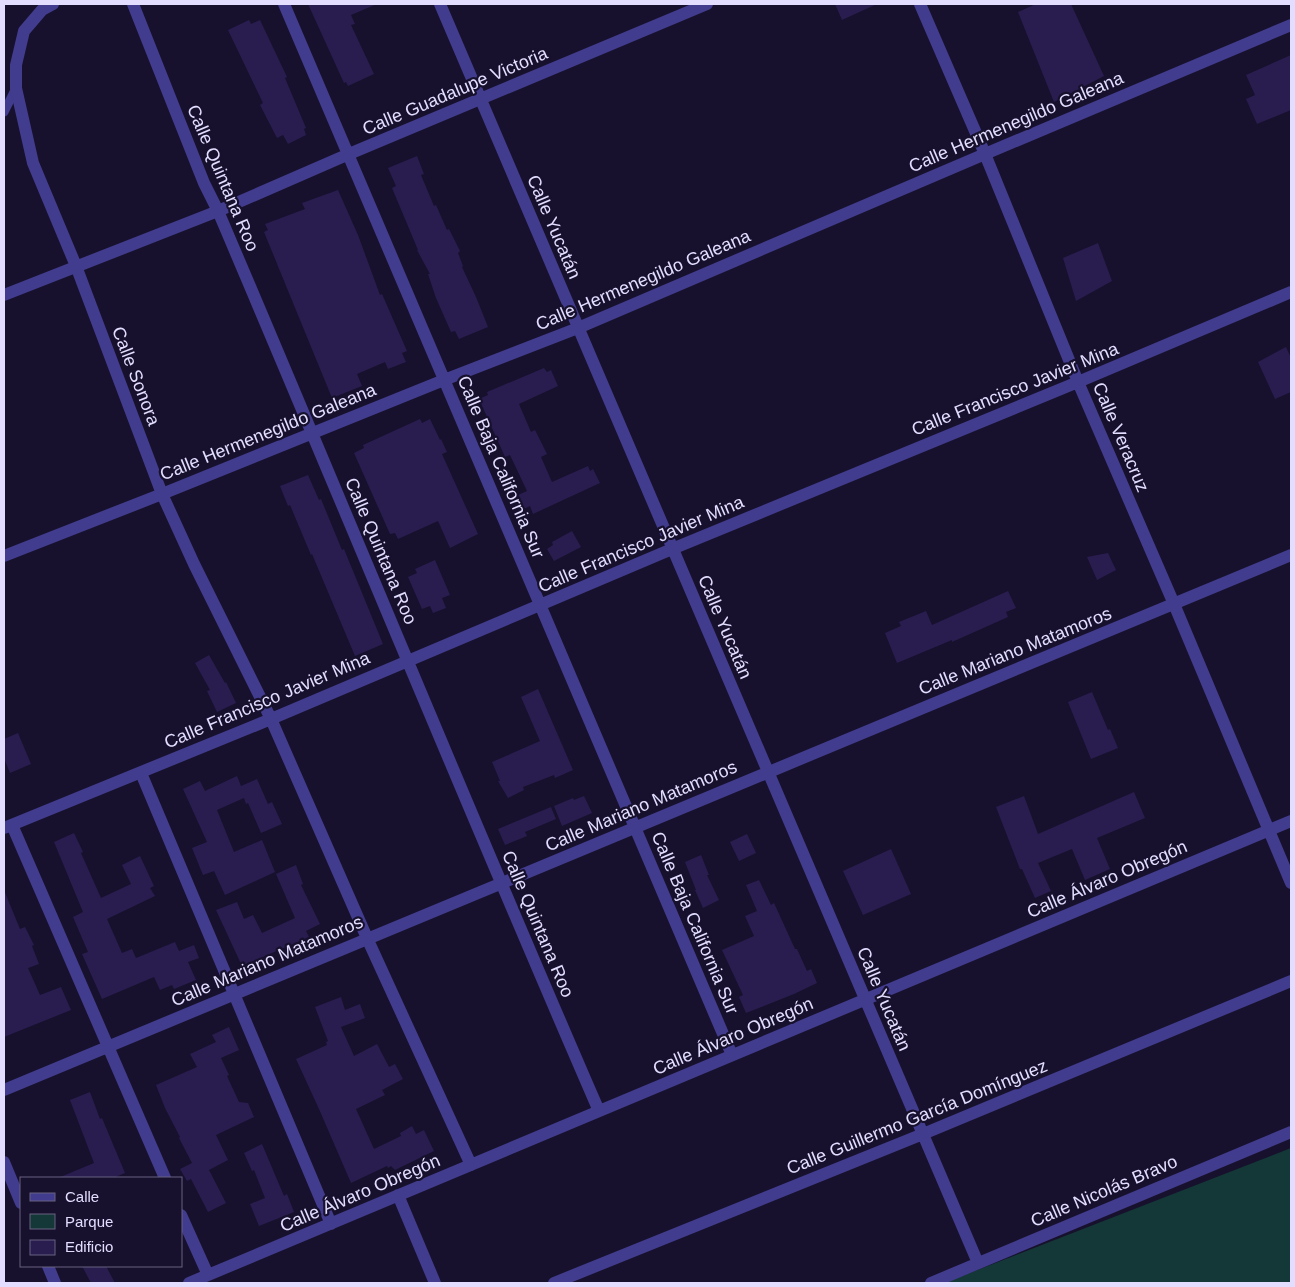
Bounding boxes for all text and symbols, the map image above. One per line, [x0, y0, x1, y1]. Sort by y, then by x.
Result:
street label: Calle Guadalupe Victoria [360, 43, 551, 139]
street label: Calle Hermenegildo Galeana [906, 67, 1127, 176]
street label: Calle Quintana Roo [183, 102, 263, 254]
street label: Calle Yucatán [523, 172, 585, 282]
street label: Calle Hermenegildo Galeana [533, 225, 754, 334]
street label: Calle Sonora [108, 324, 164, 429]
street label: Calle Francisco Javier Mina [909, 338, 1122, 440]
street label: Calle Baja California Sur [453, 373, 549, 561]
street label: Calle Hermenegildo Galeana [157, 379, 380, 485]
street label: Calle Veracruz [1089, 379, 1153, 495]
street label: Calle Quintana Roo [341, 475, 421, 627]
street label: Calle Francisco Javier Mina [535, 491, 748, 596]
street label: Calle Yucatán [694, 572, 756, 682]
street label: Calle Mariano Matamoros [916, 603, 1114, 699]
street label: Calle Francisco Javier Mina [161, 647, 374, 752]
street label: Calle Mariano Matamoros [542, 757, 740, 855]
street label: Calle Baja California Sur [647, 829, 743, 1017]
street label: Calle Álvaro Obregón [1024, 836, 1190, 922]
street label: Calle Quintana Roo [498, 848, 578, 1000]
street label: Calle Mariano Matamoros [168, 912, 366, 1010]
street label: Calle Yucatán [853, 944, 915, 1054]
street label: Calle Álvaro Obregón [650, 993, 816, 1079]
street label: Calle Guillermo García Domínguez [784, 1055, 1050, 1179]
street label: Calle Álvaro Obregón [277, 1150, 443, 1236]
street label: Calle Nicolás Bravo [1028, 1151, 1180, 1231]
legend [20, 1177, 182, 1267]
text: Calle [65, 1188, 99, 1205]
text: Parque [65, 1213, 113, 1230]
text: Edificio [65, 1238, 113, 1255]

